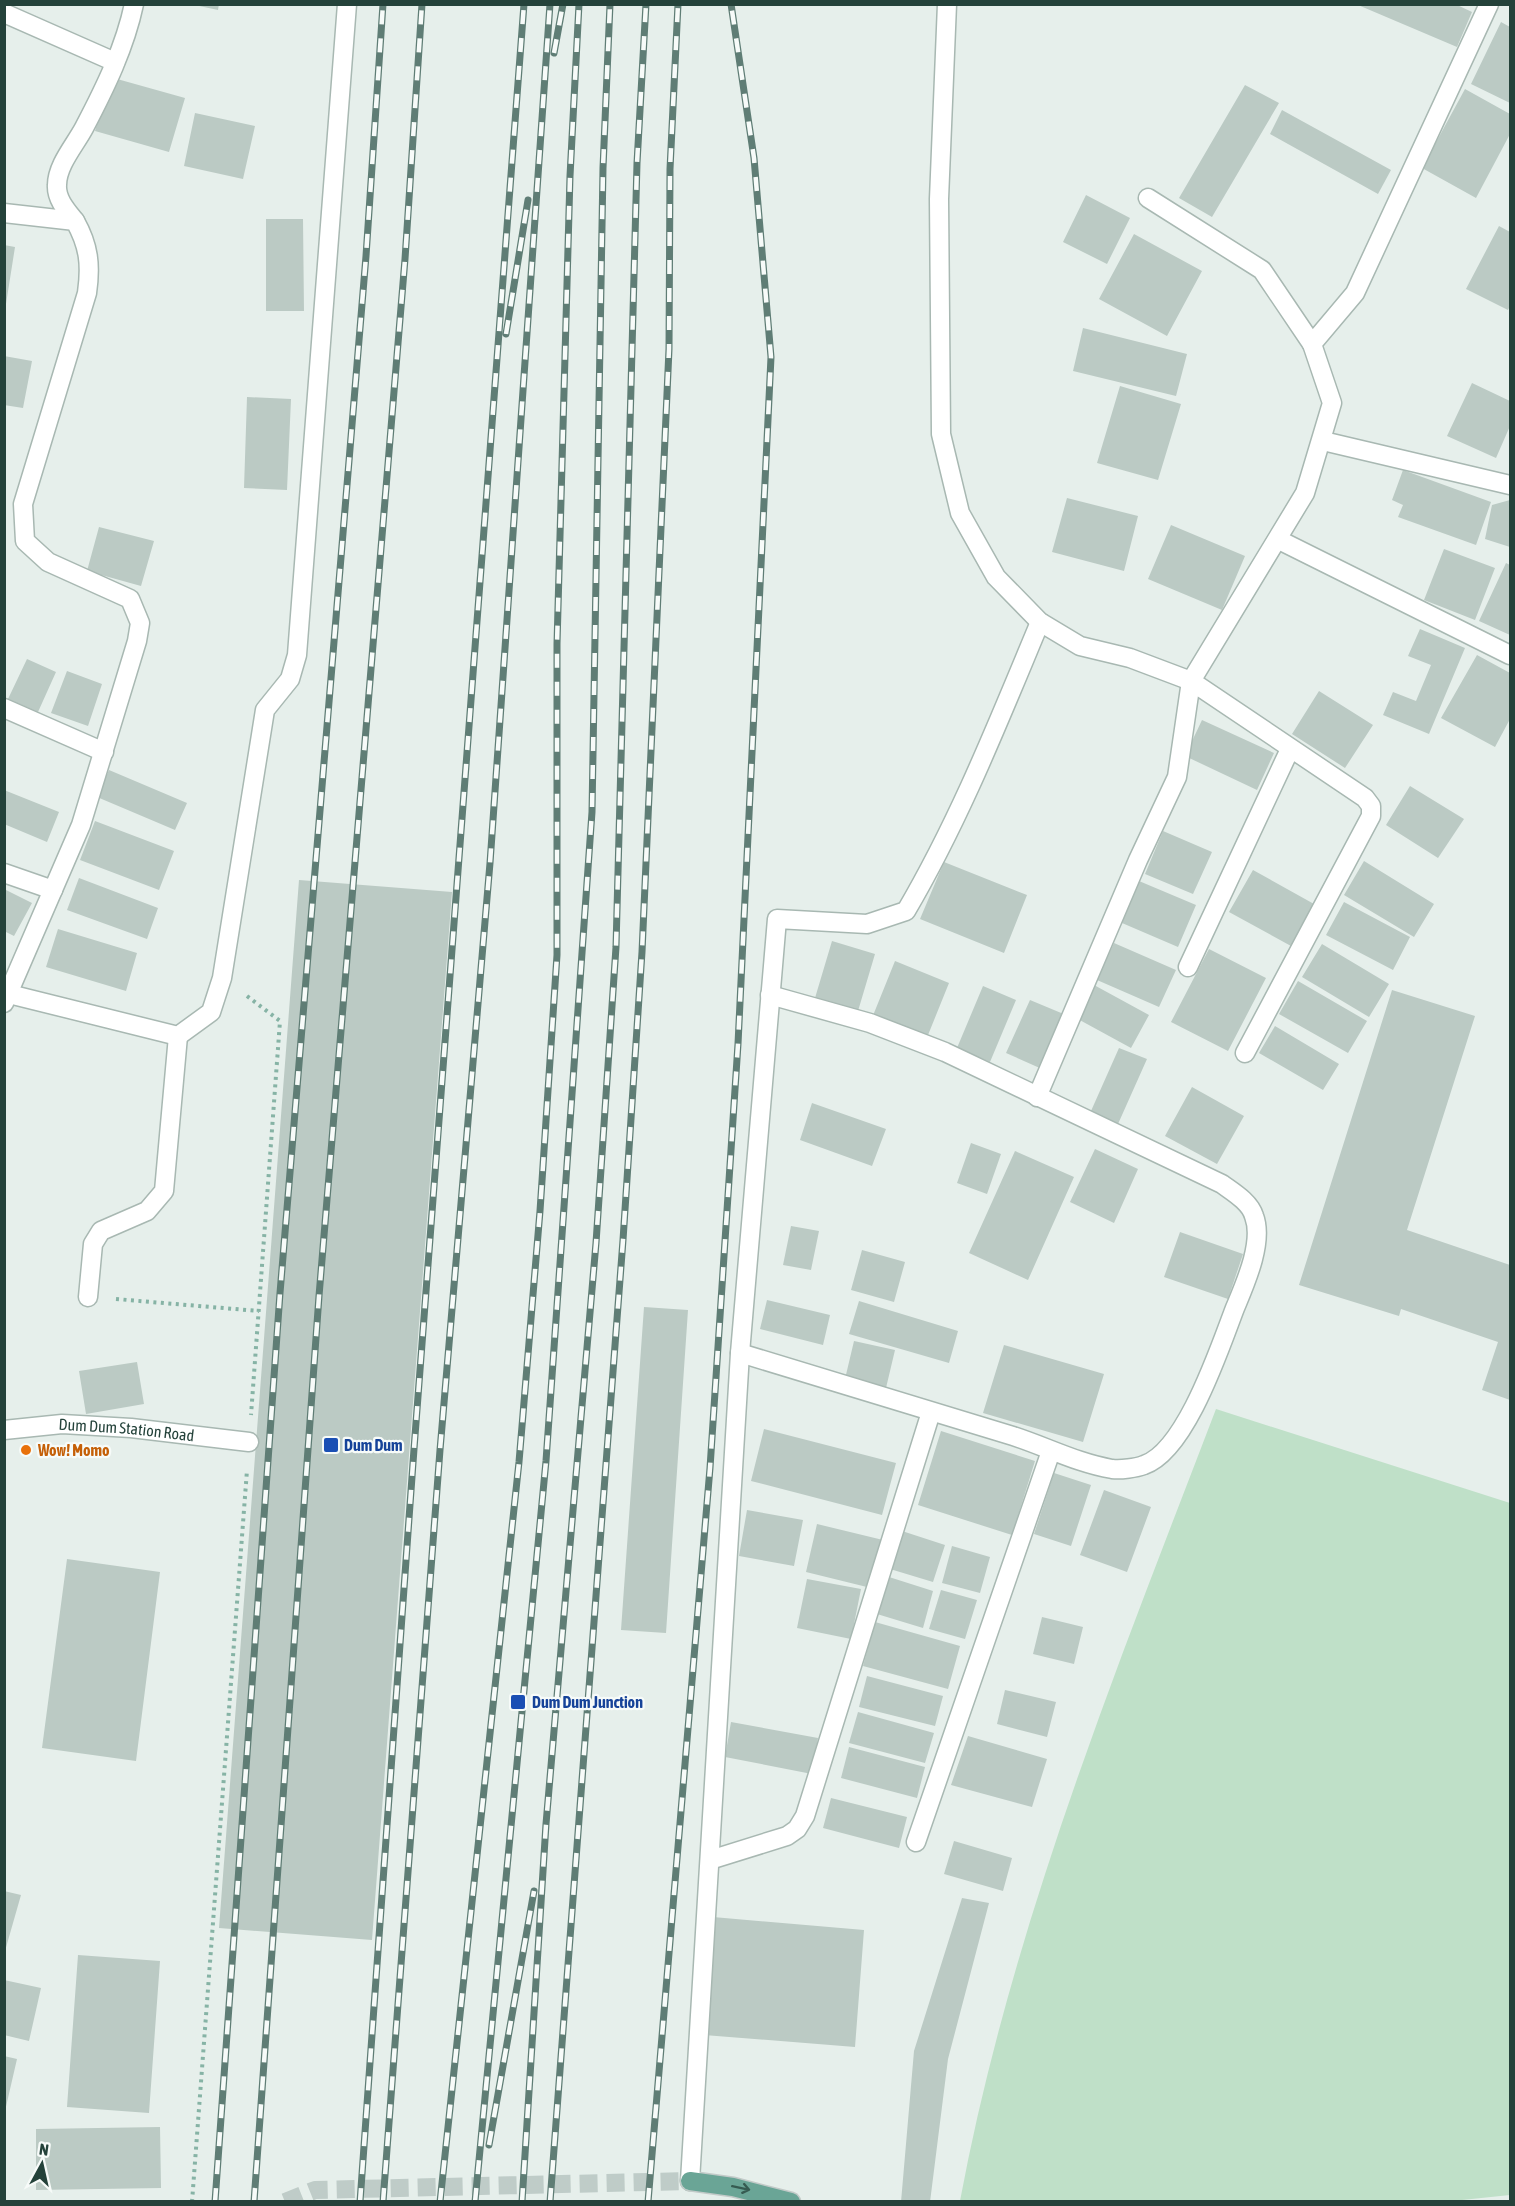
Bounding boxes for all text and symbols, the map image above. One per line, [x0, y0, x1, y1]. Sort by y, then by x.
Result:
street label: Dum Dum Station Road [58, 1415, 195, 1444]
marker: Dum Dum [322, 1436, 340, 1454]
place label: Dum Dum [344, 1436, 403, 1454]
place label: Wow! Momo [37, 1441, 110, 1459]
marker: Wow! Momo [19, 1443, 33, 1457]
marker: Dum Dum Junction [509, 1693, 527, 1711]
place label: Dum Dum Junction [532, 1693, 643, 1711]
north arrow [12, 2134, 72, 2194]
text: N [38, 2140, 50, 2159]
one-way arrow [731, 2183, 750, 2195]

